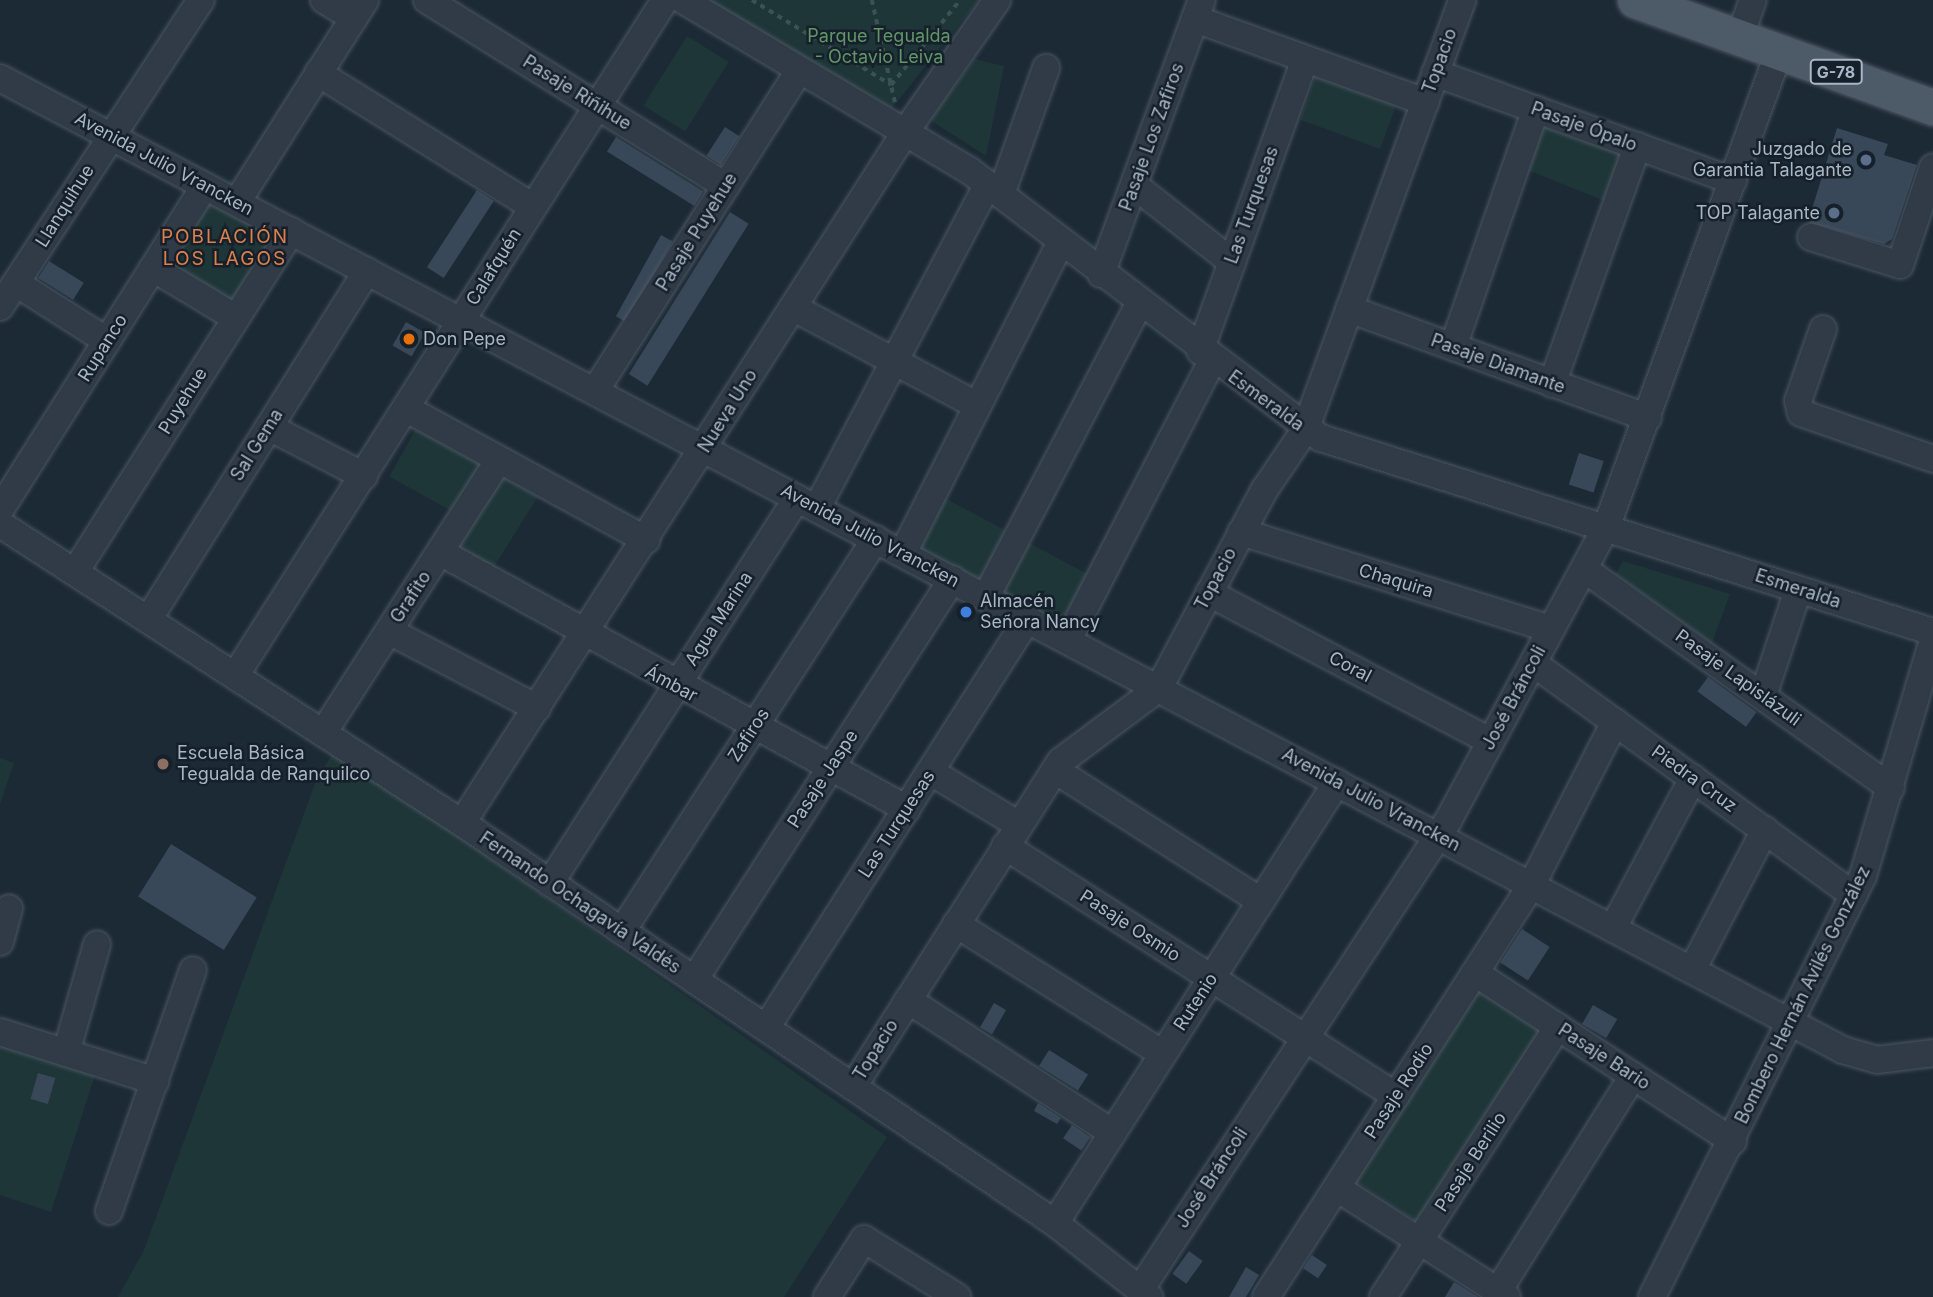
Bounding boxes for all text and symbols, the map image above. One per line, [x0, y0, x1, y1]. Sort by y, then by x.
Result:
street label: Topacio [1418, 25, 1462, 97]
park label: Parque Tegualda - Octavio Leiva [807, 26, 951, 68]
street label: Pasaje Riñihue [519, 51, 635, 135]
street label: Pasaje Los Zafiros [1115, 60, 1189, 214]
road number: G-78 [1808, 60, 1864, 85]
street label: Pasaje Ópalo [1528, 98, 1640, 156]
street label: Avenida Julio Vrancken [71, 108, 257, 220]
place label: Juzgado de Garantia Talagante [1693, 139, 1852, 182]
street label: Las Turquesas [1221, 143, 1283, 267]
marker: Juzgado de Garantia Talagante [1858, 152, 1874, 168]
street label: Llanquihue [31, 161, 99, 251]
street label: Pasaje Puyehue [652, 169, 742, 295]
place label: TOP Talagante [1696, 202, 1820, 224]
marker: TOP Talagante [1826, 205, 1842, 221]
street label: Calafquén [462, 225, 526, 309]
district label: POBLACIÓN LOS LAGOS [162, 226, 288, 270]
street label: Rupanco [74, 310, 132, 386]
place label: Don Pepe [423, 328, 506, 350]
street label: Pasaje Diamante [1428, 330, 1568, 398]
marker: Don Pepe [401, 331, 417, 347]
street label: Puyehue [154, 364, 212, 438]
street label: Nueva Uno [694, 365, 762, 457]
street label: Esmeralda [1224, 366, 1308, 436]
street label: Sal Gema [226, 405, 288, 485]
street label: Avenida Julio Vrancken [777, 480, 963, 592]
street label: Topacio [1191, 544, 1241, 614]
street label: Chaquira [1356, 559, 1436, 603]
street label: Esmeralda [1752, 565, 1844, 613]
street label: Grafito [386, 567, 436, 627]
street label: Agua Marina [681, 568, 757, 670]
place label: Almacén Señora Nancy [980, 591, 1100, 634]
marker: Almacén Señora Nancy [958, 604, 974, 620]
street label: Pasaje Lapislázuli [1671, 625, 1805, 731]
street label: José Bráncoli [1477, 642, 1551, 754]
street label: Coral [1325, 647, 1375, 687]
street label: Ámbar [641, 661, 701, 707]
street label: Zafiros [724, 704, 774, 766]
street label: Pasaje Jaspe [783, 726, 863, 832]
street label: Piedra Cruz [1647, 741, 1741, 817]
place label: Escuela Básica Tegualda de Ranquilco [177, 743, 370, 786]
street label: Avenida Julio Vrancken [1278, 744, 1464, 856]
marker: Escuela Básica Tegualda de Ranquilco [155, 756, 171, 772]
street label: Las Turquesas [854, 766, 940, 882]
street label: Fernando Ochagavía Valdés [475, 827, 685, 979]
street label: Bombero Hernán Avilés González [1731, 863, 1875, 1127]
street label: Pasaje Osmio [1076, 886, 1184, 966]
street label: Rutenio [1169, 969, 1223, 1035]
street label: Topacio [849, 1016, 903, 1084]
street label: Pasaje Bario [1554, 1019, 1654, 1095]
street label: Pasaje Rodio [1360, 1039, 1438, 1143]
street label: Pasaje Berilio [1431, 1108, 1511, 1216]
street label: José Bráncoli [1172, 1124, 1252, 1232]

